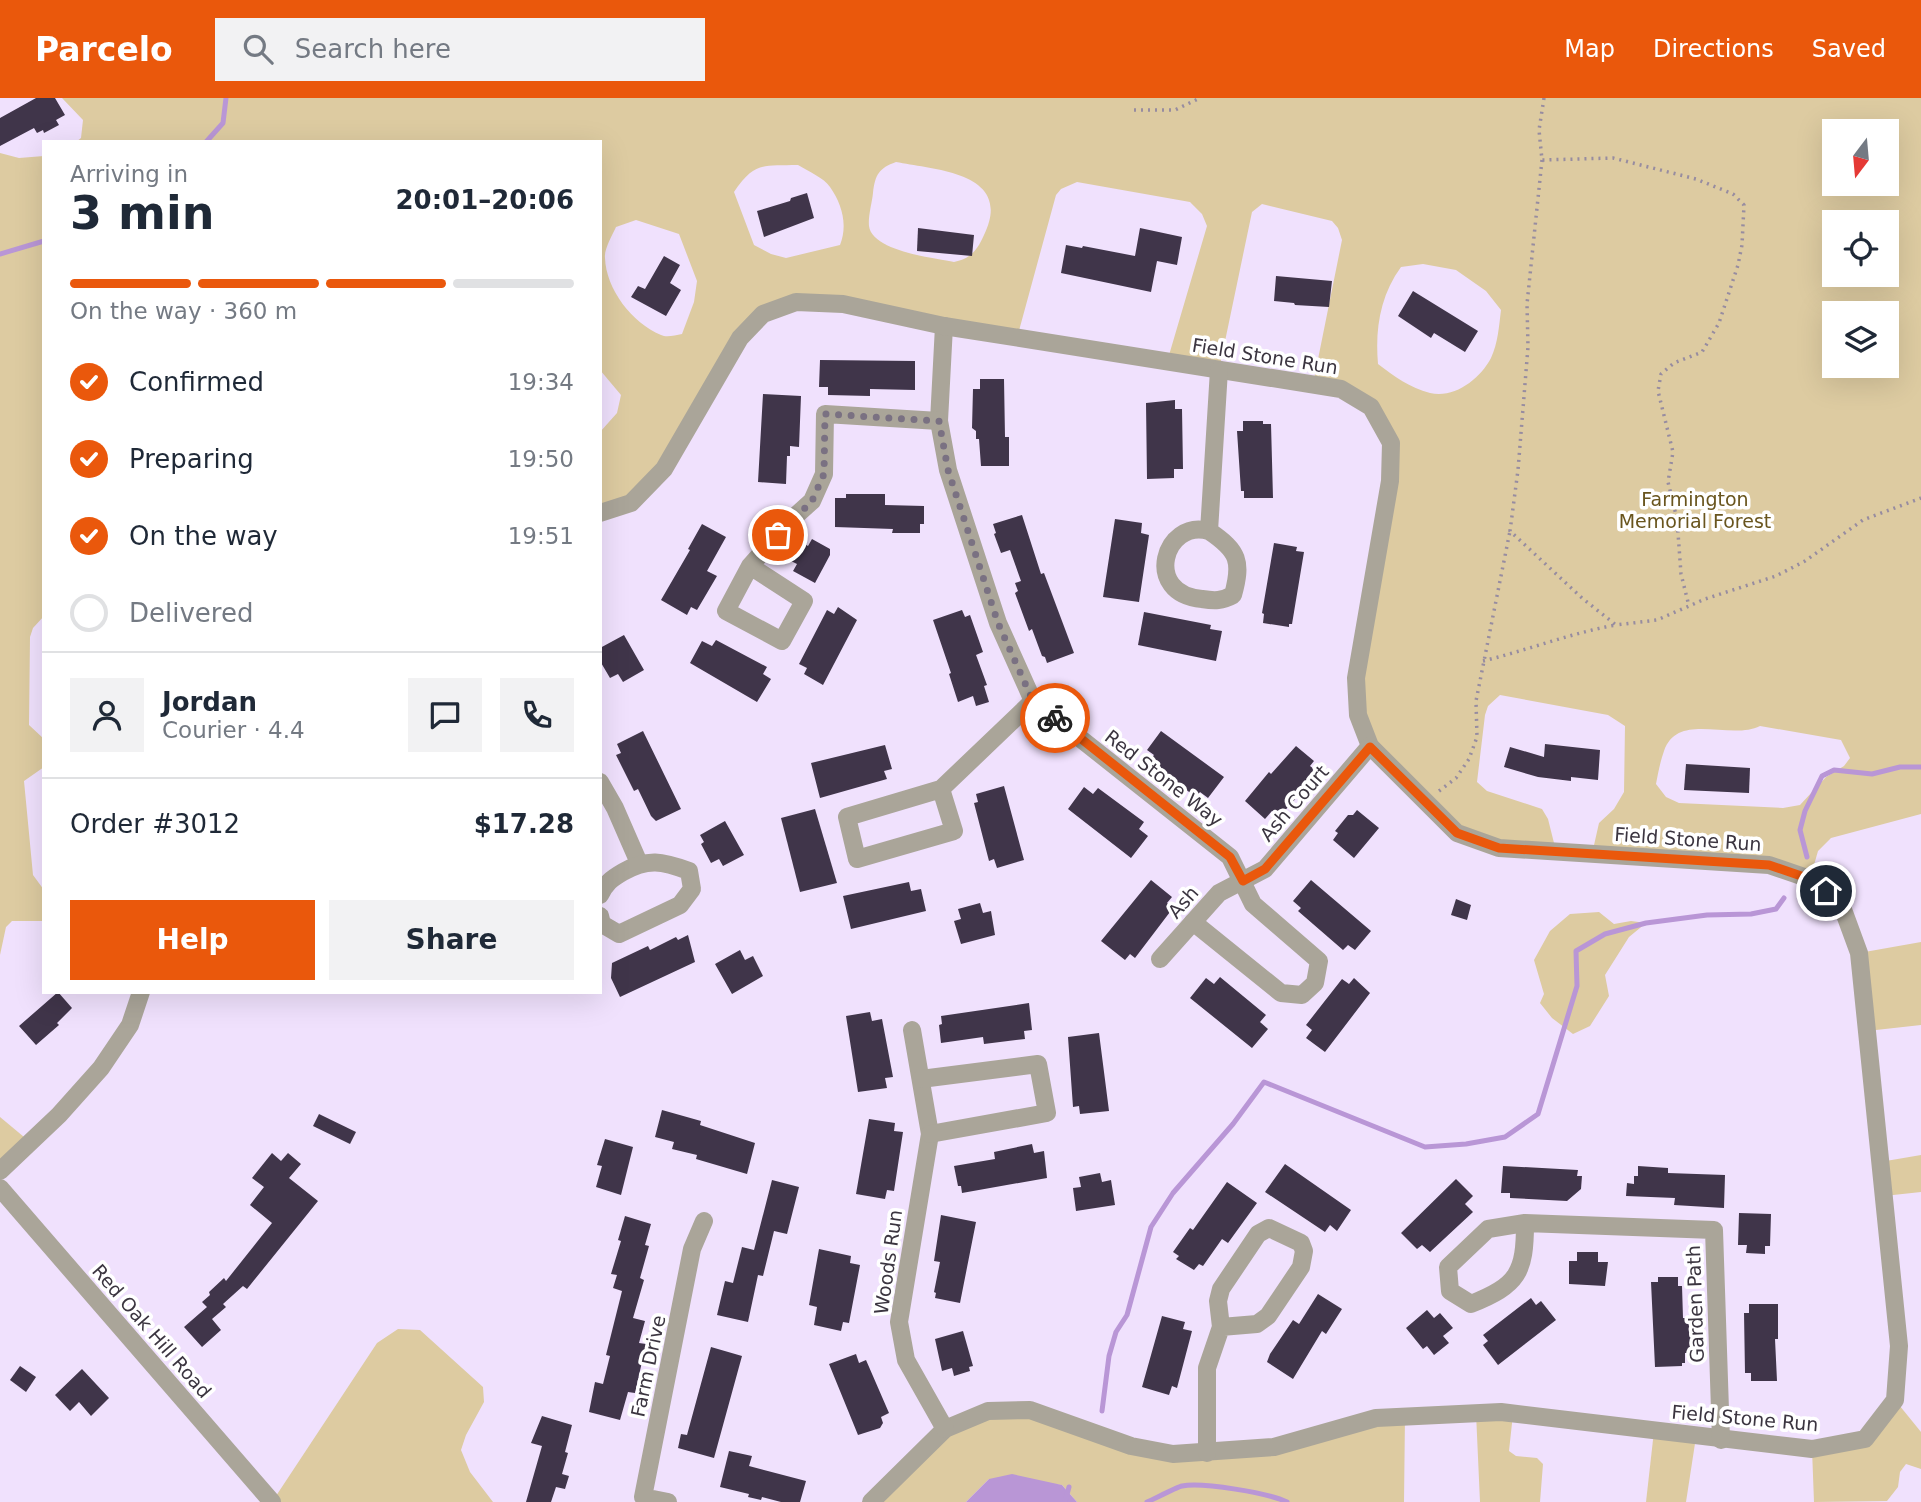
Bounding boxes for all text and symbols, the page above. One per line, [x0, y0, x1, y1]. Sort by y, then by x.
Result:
search box [215, 18, 705, 81]
text: Parcelo [35, 30, 173, 69]
icon: search [239, 30, 277, 68]
text: Search here [295, 34, 451, 64]
text: Map [1564, 35, 1615, 63]
text: Directions [1653, 35, 1774, 63]
text: Saved [1812, 35, 1886, 63]
north arrow [1822, 119, 1899, 196]
map controls [1822, 119, 1899, 378]
text: Arriving in [70, 161, 188, 187]
text: 20:01–20:06 [395, 185, 574, 215]
text: 3 min [70, 186, 214, 240]
button: locate [1822, 210, 1899, 287]
text: On the way · 360 m [70, 298, 297, 324]
button: layers [1822, 301, 1899, 378]
street label: Field Stone Run [1191, 334, 1339, 378]
icon: check [70, 363, 108, 401]
text: Confirmed [129, 367, 264, 397]
text: 19:34 [508, 369, 574, 395]
icon: check [70, 440, 108, 478]
text: Preparing [129, 444, 254, 474]
text: 19:50 [508, 446, 574, 472]
park label: Farmington Memorial Forest [1619, 488, 1771, 532]
pin [748, 505, 808, 565]
icon: bag [759, 516, 797, 554]
icon: check [70, 517, 108, 555]
text: On the way [129, 521, 278, 551]
text: 19:51 [508, 523, 574, 549]
text: Delivered [129, 598, 253, 628]
button: person [70, 678, 144, 752]
button: chat [408, 678, 482, 752]
button: phone [500, 678, 574, 752]
courier [1020, 683, 1090, 753]
text: Jordan [162, 687, 257, 717]
icon: bike [1036, 699, 1074, 737]
text: Courier · 4.4 [162, 717, 305, 743]
street label: Red Stone Way [1101, 725, 1227, 831]
street label: Ash Court [1255, 761, 1333, 845]
text: Order #3012 [70, 809, 240, 839]
text: $17.28 [474, 809, 574, 839]
street label: Field Stone Run [1614, 823, 1762, 855]
pin [1796, 861, 1856, 921]
icon: home [1807, 872, 1845, 910]
street label: Ash [1163, 882, 1203, 922]
button: Help [70, 900, 315, 980]
button: Share [329, 900, 574, 980]
street label: Woods Run [870, 1208, 906, 1316]
street label: Garden Path [1682, 1245, 1708, 1363]
street label: Red Oak Hill Road [88, 1260, 216, 1402]
street label: Farm Drive [626, 1313, 670, 1419]
street label: Field Stone Run [1671, 1401, 1819, 1435]

